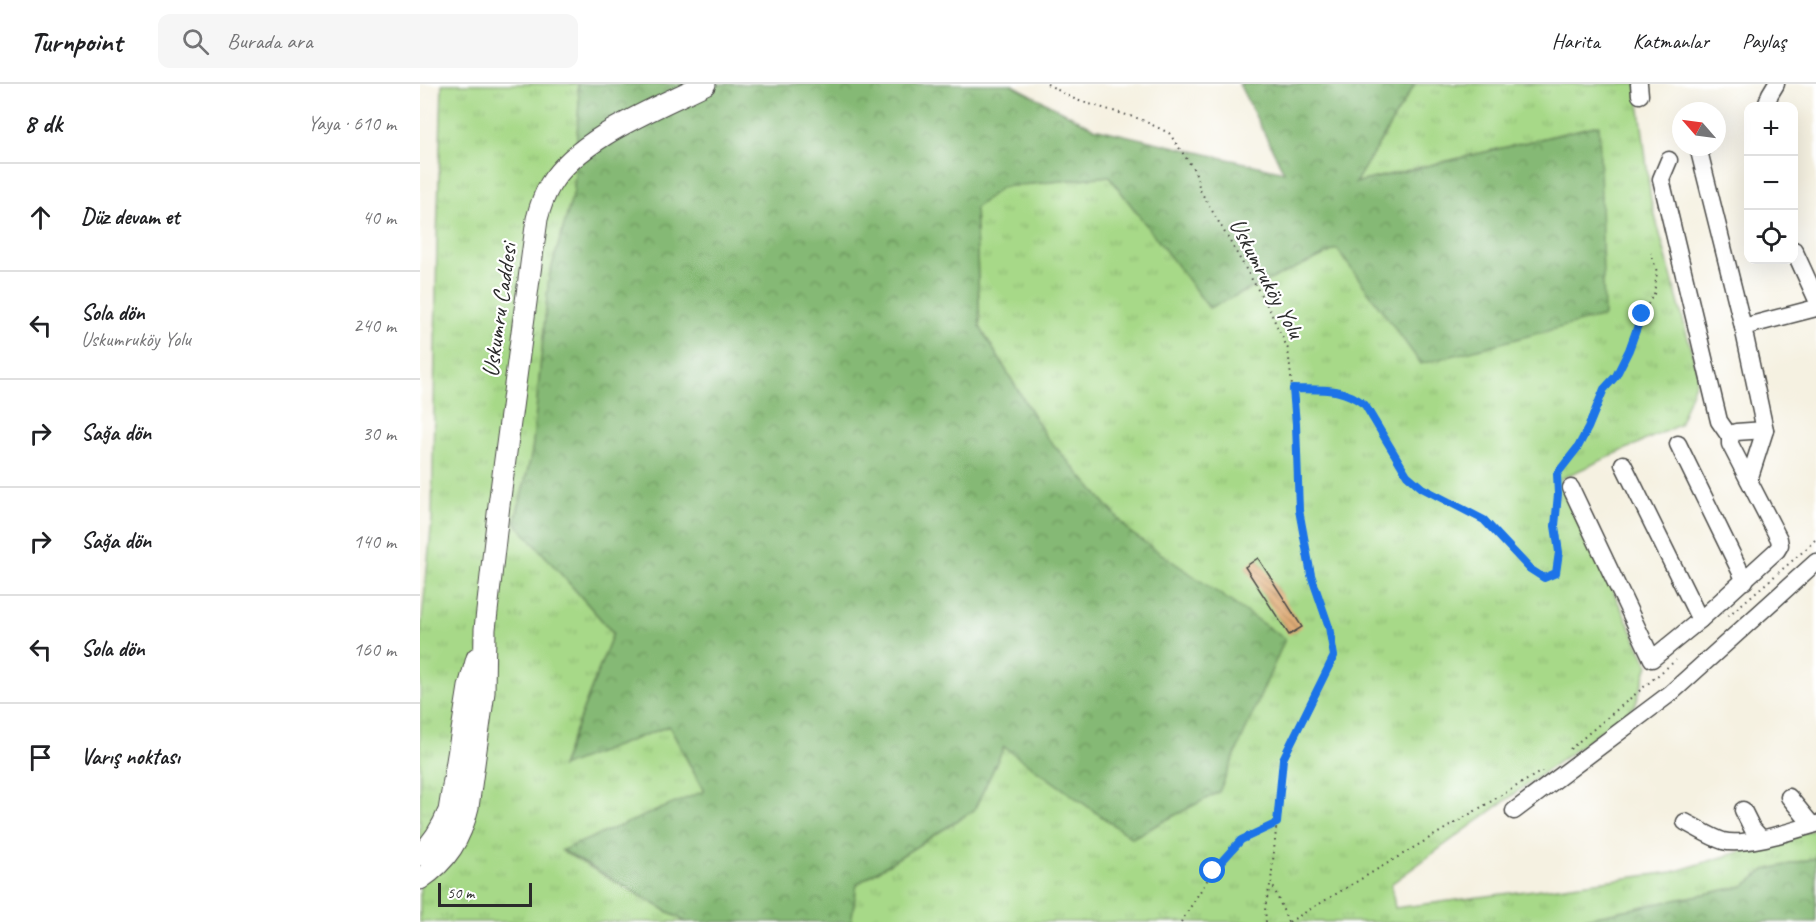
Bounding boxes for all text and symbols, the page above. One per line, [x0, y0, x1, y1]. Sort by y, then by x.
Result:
search box [158, 14, 578, 68]
text: Turnpoint [30, 24, 122, 59]
icon: search [179, 25, 212, 58]
text: Burada ara [227, 27, 313, 55]
text: Harita [1552, 28, 1600, 54]
text: Katmanlar [1633, 28, 1709, 54]
text: Paylaş [1742, 28, 1786, 54]
north arrow [1672, 102, 1726, 156]
map controls [1744, 102, 1798, 264]
button: + [1744, 102, 1798, 156]
text: 8 dk [24, 107, 62, 140]
text: Yaya · 610 m [308, 111, 396, 136]
button: − [1744, 156, 1798, 210]
icon: ahead [24, 201, 57, 234]
text: Düz devam et [81, 203, 179, 231]
text: 40 m [362, 205, 396, 230]
button: locate [1744, 210, 1798, 264]
street label: Uskumruköy Yolu [1223, 213, 1312, 345]
street label: Uskumru Caddesi [475, 239, 524, 379]
text: Sola dön [81, 299, 145, 327]
route end [1628, 300, 1654, 326]
icon: left [24, 309, 57, 342]
text: 240 m [353, 313, 396, 338]
text: Uskumruköy Yolu [81, 327, 191, 352]
icon: right [24, 417, 57, 450]
text: Sağa dön [81, 419, 151, 447]
text: 30 m [362, 421, 396, 446]
icon: right [24, 525, 57, 558]
text: Sağa dön [81, 527, 151, 555]
text: 140 m [353, 529, 396, 554]
icon: left [24, 633, 57, 666]
text: Sola dön [81, 635, 145, 663]
text: 160 m [353, 637, 396, 662]
icon: arrive [24, 741, 57, 774]
text: Varış noktası [81, 743, 180, 771]
route start [1199, 857, 1225, 883]
scale bar [438, 880, 532, 908]
text: 50 m [447, 883, 474, 903]

